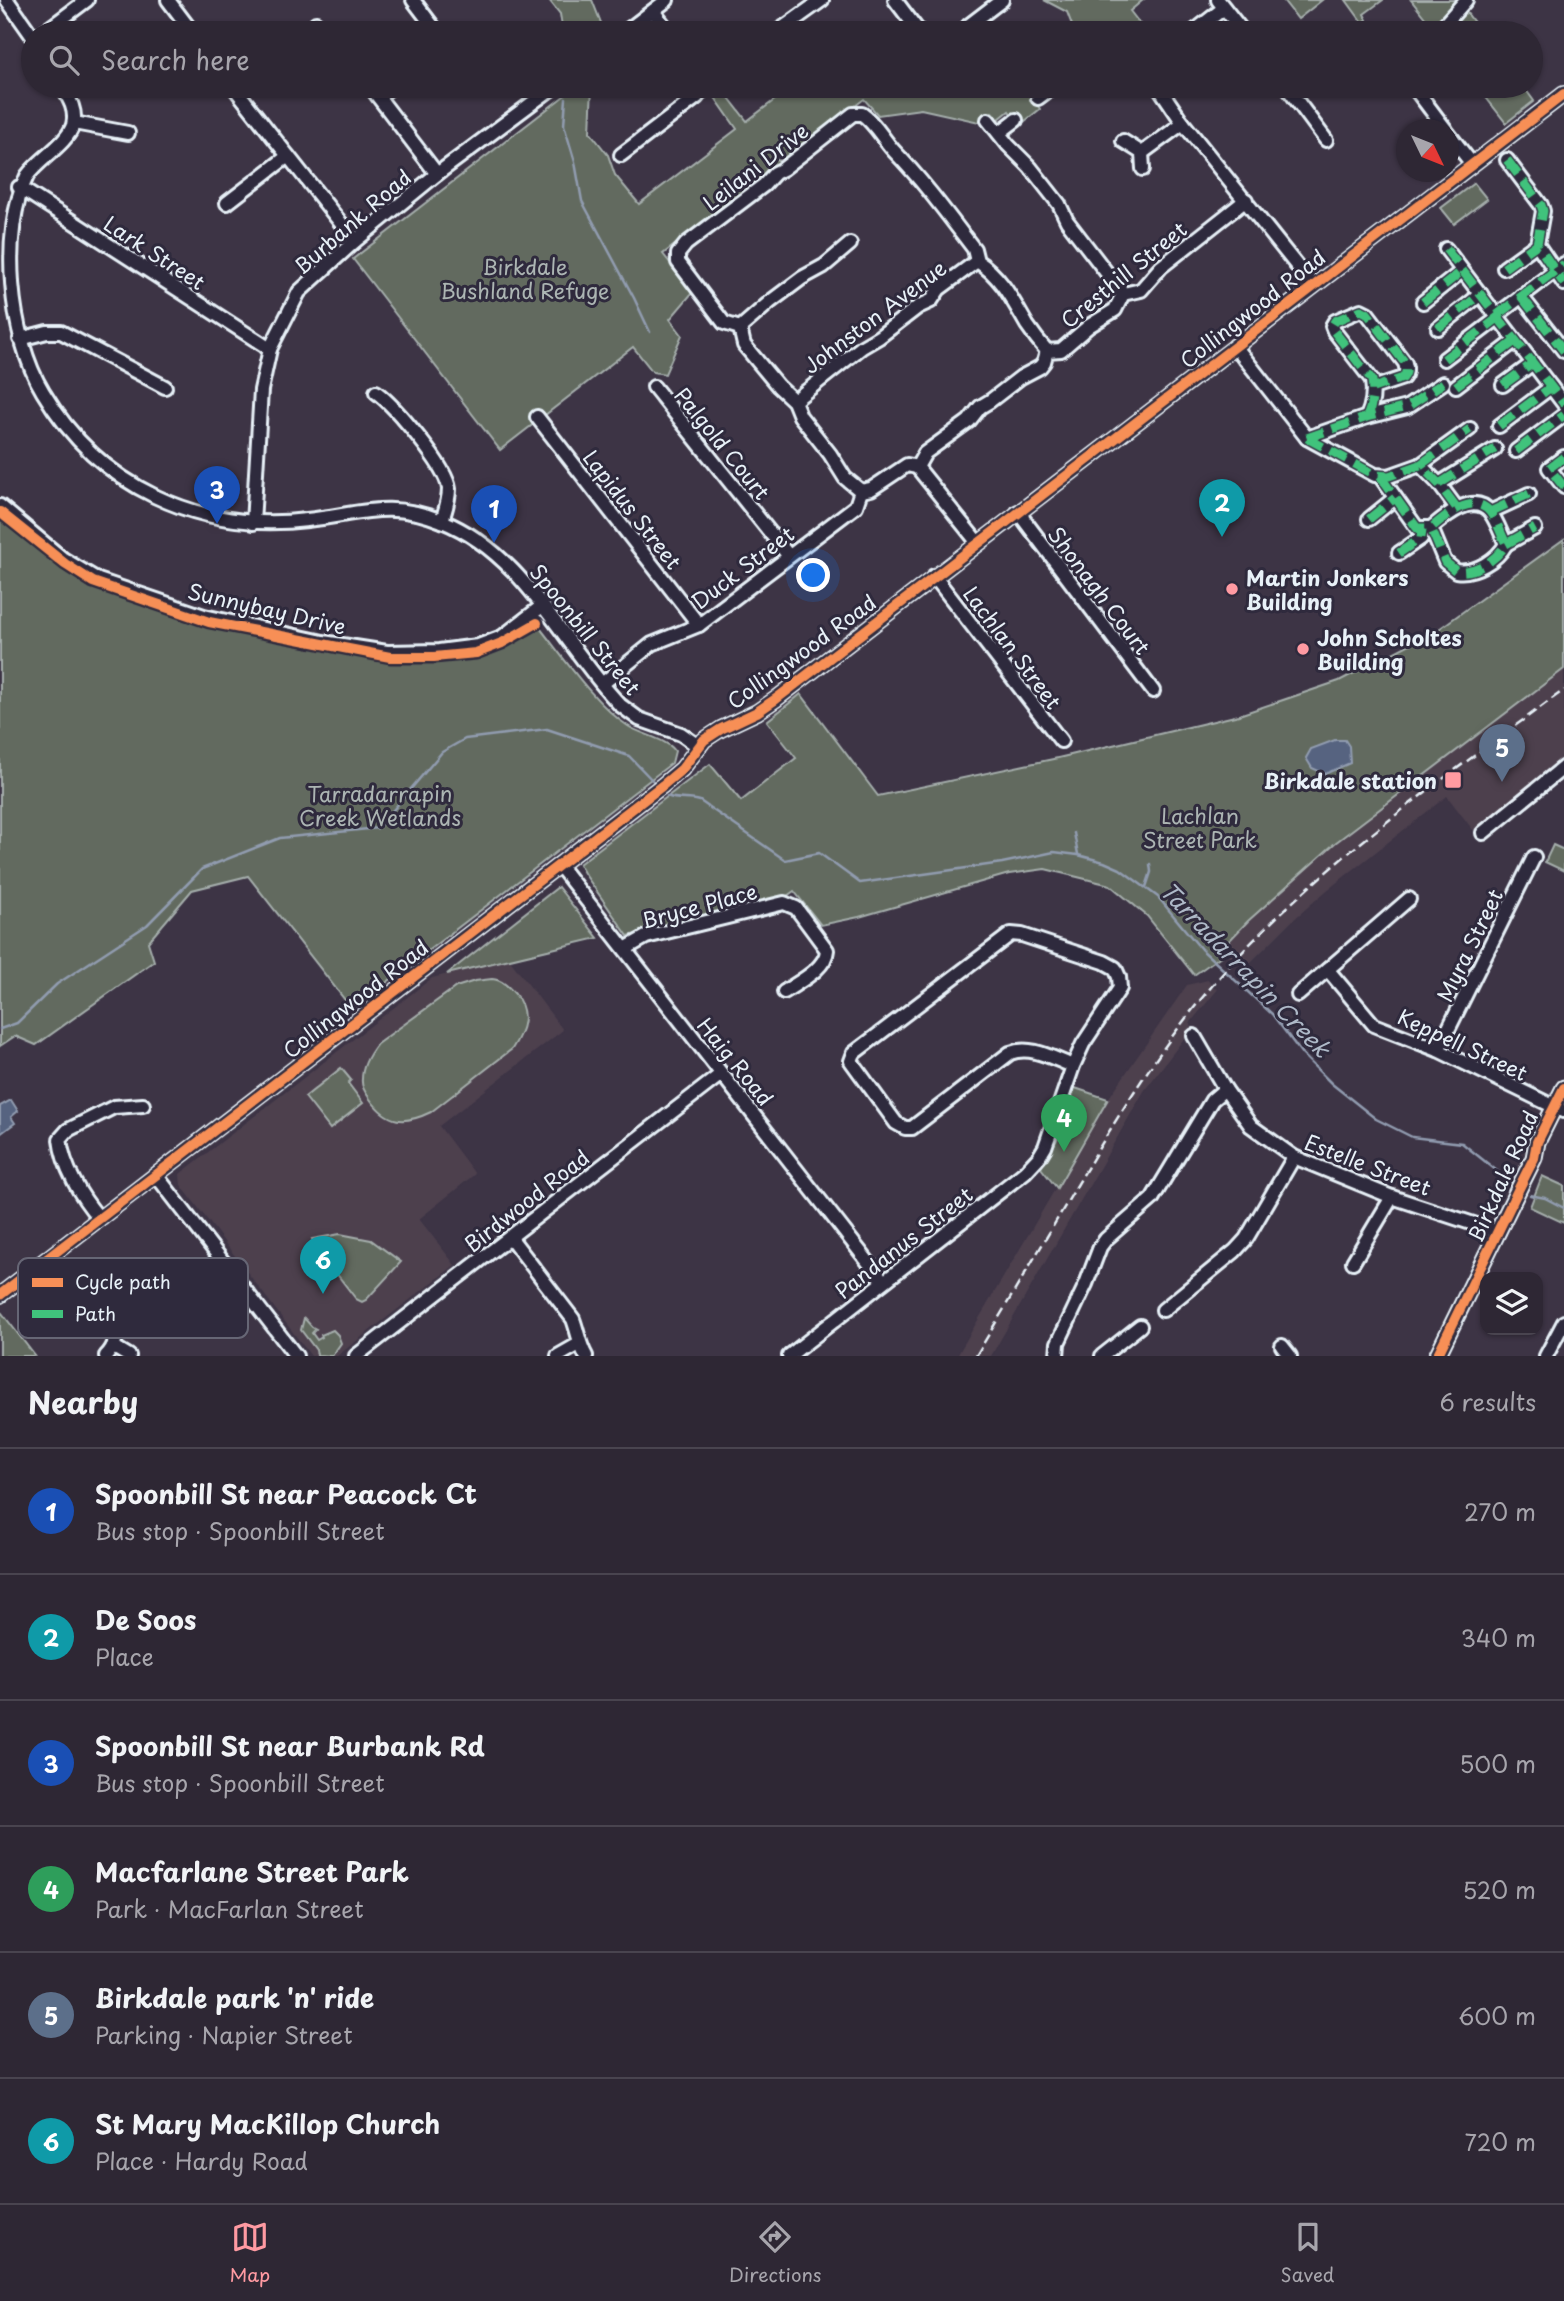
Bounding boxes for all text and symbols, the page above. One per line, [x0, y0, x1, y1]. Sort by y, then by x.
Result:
search box [21, 21, 1543, 98]
text: Search here [101, 40, 250, 79]
icon: search [45, 41, 83, 79]
street label: Leilani Drive [695, 114, 815, 218]
north arrow [1396, 119, 1459, 182]
street label: Burbank Road [286, 161, 418, 281]
street label: Lark Street [98, 207, 212, 297]
street label: Cresthill Street [1053, 213, 1193, 335]
street label: Collingwood Road [1172, 241, 1332, 375]
park label: Birkdale Bushland Refuge [440, 250, 610, 306]
street label: Johnston Avenue [796, 251, 952, 381]
street label: Palgold Court [668, 380, 778, 506]
street label: Lapidus Street [576, 442, 690, 576]
pin: 3 [194, 466, 240, 524]
pin: 2 [1199, 479, 1245, 537]
pin: 1 [471, 485, 517, 543]
street label: Duck Street [684, 518, 800, 616]
street label: Shonagh Court [1041, 519, 1159, 661]
street label: Spoonbill Street [523, 556, 649, 702]
your location [796, 558, 830, 592]
place label: Martin Jonkers Building [1246, 561, 1409, 617]
street label: Sunnybay Drive [185, 574, 349, 642]
street label: Lachlan Street [956, 579, 1070, 715]
marker: Martin Jonkers Building [1224, 581, 1240, 597]
street label: Collingwood Road [720, 586, 882, 716]
place label: John Scholtes Building [1317, 621, 1462, 677]
marker: John Scholtes Building [1295, 641, 1311, 657]
pin: 5 [1479, 724, 1525, 782]
place label: Birkdale station [1264, 764, 1437, 796]
marker: Birkdale station [1443, 770, 1463, 790]
park label: Tarradarrapin Creek Wetlands [299, 777, 461, 833]
park label: Lachlan Street Park [1143, 799, 1257, 855]
water label: Tarradarrapin Creek [1153, 873, 1340, 1065]
street label: Bryce Place [638, 874, 760, 936]
street label: Myra Street [1428, 883, 1510, 1007]
street label: Collingwood Road [275, 931, 435, 1065]
street label: Keppell Street [1393, 1000, 1533, 1088]
street label: Haig Road [690, 1010, 782, 1112]
pin: 4 [1041, 1094, 1087, 1152]
street label: Birkdale Road [1459, 1105, 1545, 1247]
street label: Estelle Street [1300, 1125, 1436, 1203]
street label: Birdwood Road [457, 1141, 595, 1259]
street label: Pandanus Street [827, 1178, 979, 1306]
pin: 6 [300, 1236, 346, 1294]
legend [18, 1258, 248, 1338]
text: Cycle path [75, 1267, 171, 1295]
map controls [1480, 1272, 1543, 1335]
button: layers [1480, 1272, 1543, 1335]
text: Path [75, 1299, 116, 1327]
text: Nearby [28, 1379, 138, 1424]
text: 6 results [1440, 1384, 1536, 1419]
text: Spoonbill St near Peacock Ct [95, 1474, 477, 1513]
text: 1 [46, 1494, 57, 1529]
text: 270 m [1464, 1494, 1536, 1529]
text: Bus stop · Spoonbill Street [95, 1513, 385, 1548]
text: De Soos [95, 1600, 196, 1639]
text: 2 [43, 1620, 59, 1655]
text: 340 m [1461, 1620, 1536, 1655]
text: Place [95, 1639, 154, 1674]
text: Spoonbill St near Burbank Rd [95, 1726, 485, 1765]
text: 3 [43, 1746, 59, 1781]
text: 500 m [1459, 1746, 1536, 1781]
text: Bus stop · Spoonbill Street [95, 1765, 385, 1800]
text: Macfarlane Street Park [95, 1852, 409, 1891]
text: 4 [43, 1872, 59, 1907]
text: 520 m [1463, 1872, 1536, 1907]
text: Park · MacFarlan Street [95, 1891, 364, 1926]
text: Birkdale park 'n' ride [95, 1978, 374, 2017]
text: 5 [44, 1998, 58, 2033]
text: 600 m [1458, 1998, 1536, 2033]
text: Parking · Napier Street [95, 2017, 353, 2052]
text: St Mary MacKillop Church [95, 2104, 440, 2143]
text: 6 [43, 2124, 59, 2159]
text: 720 m [1464, 2124, 1536, 2159]
text: Place · Hardy Road [95, 2143, 308, 2178]
tab: Map [230, 2218, 270, 2288]
tab: Directions [729, 2218, 822, 2288]
tab: Saved [1281, 2218, 1334, 2288]

